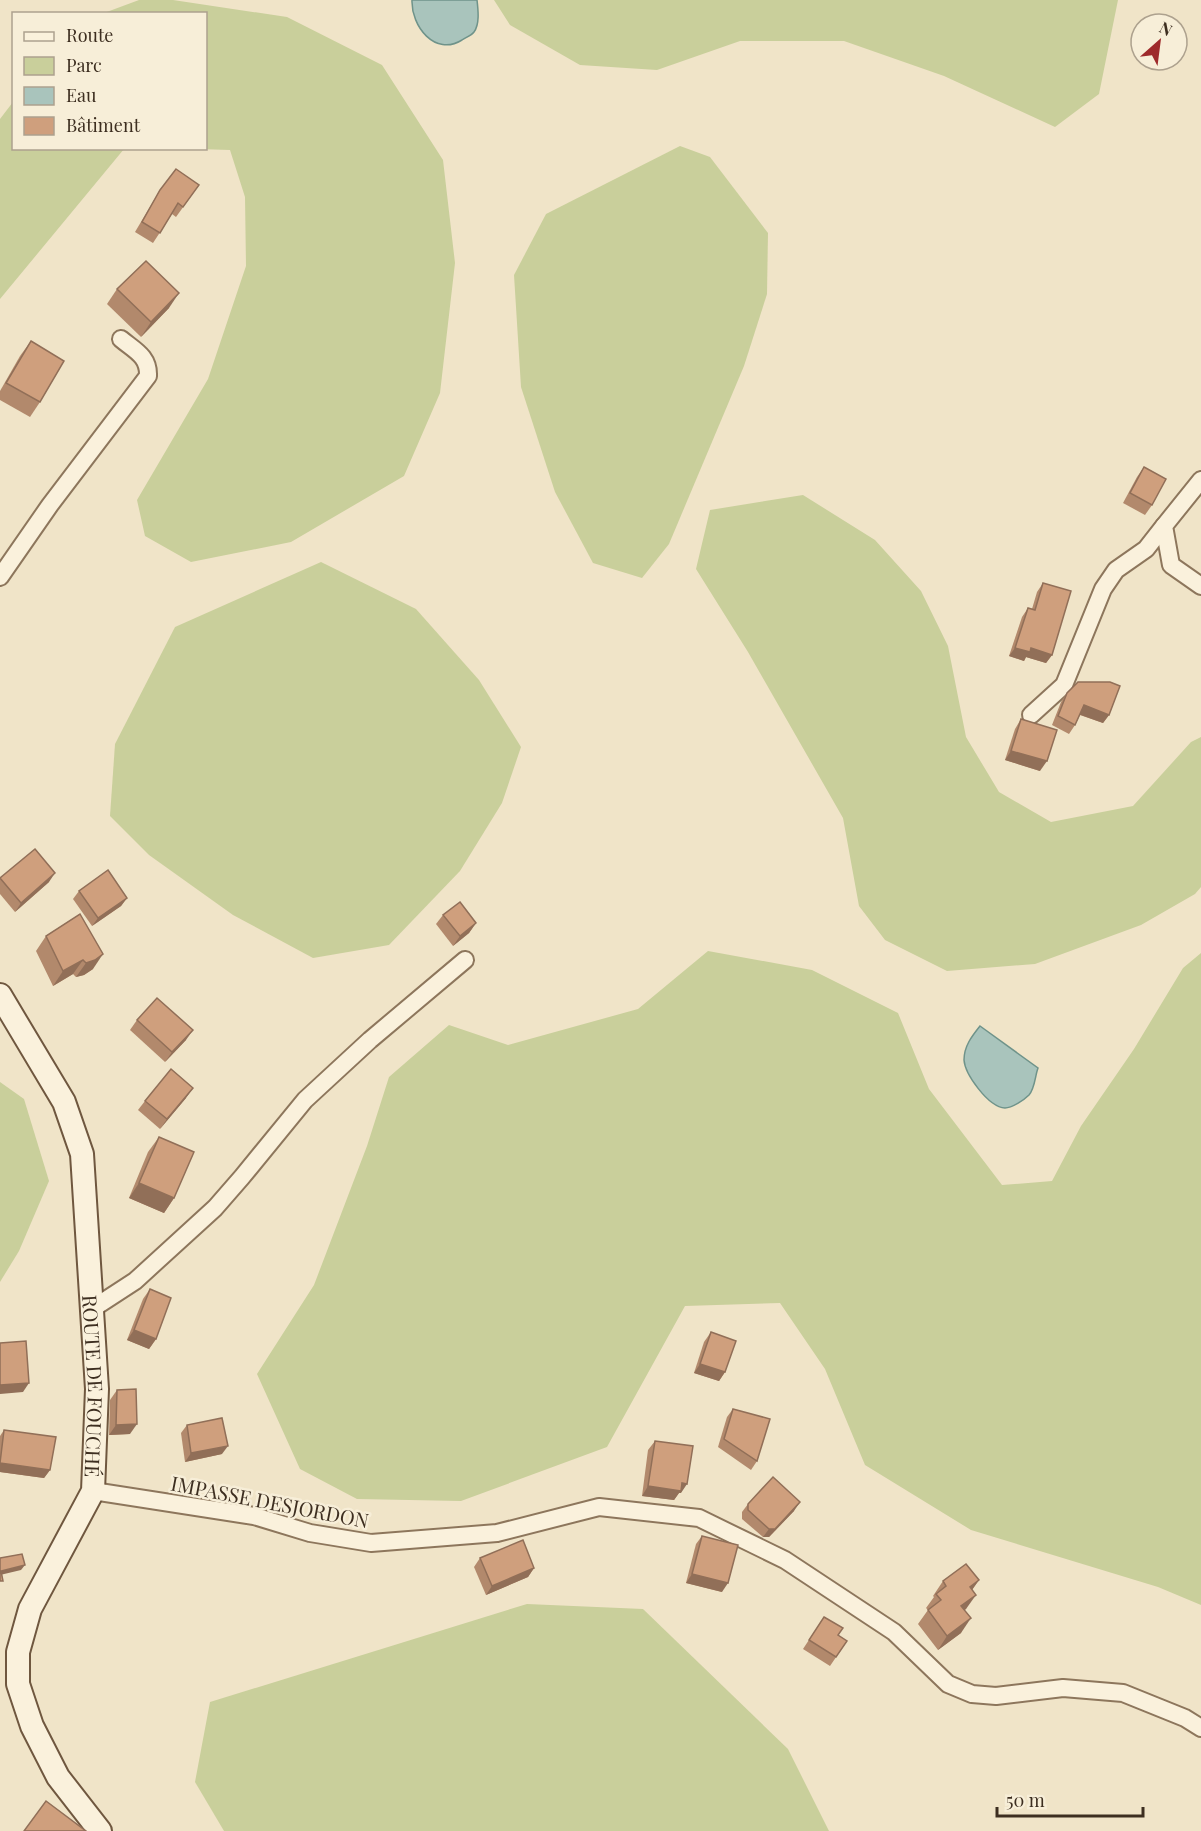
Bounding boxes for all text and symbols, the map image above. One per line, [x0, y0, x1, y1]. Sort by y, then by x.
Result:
legend [12, 12, 207, 150]
north arrow [1129, 12, 1189, 72]
text: N [1156, 16, 1177, 41]
text: Route [66, 23, 113, 47]
text: Parc [66, 53, 102, 77]
text: Eau [66, 83, 97, 107]
text: Bâtiment [66, 113, 141, 137]
street label: ROUTE DE FOUCHÉ [77, 1294, 111, 1478]
street label: IMPASSE DESJORDON [169, 1469, 371, 1533]
scale bar [997, 1780, 1142, 1818]
text: 50 m [1006, 1788, 1045, 1812]

